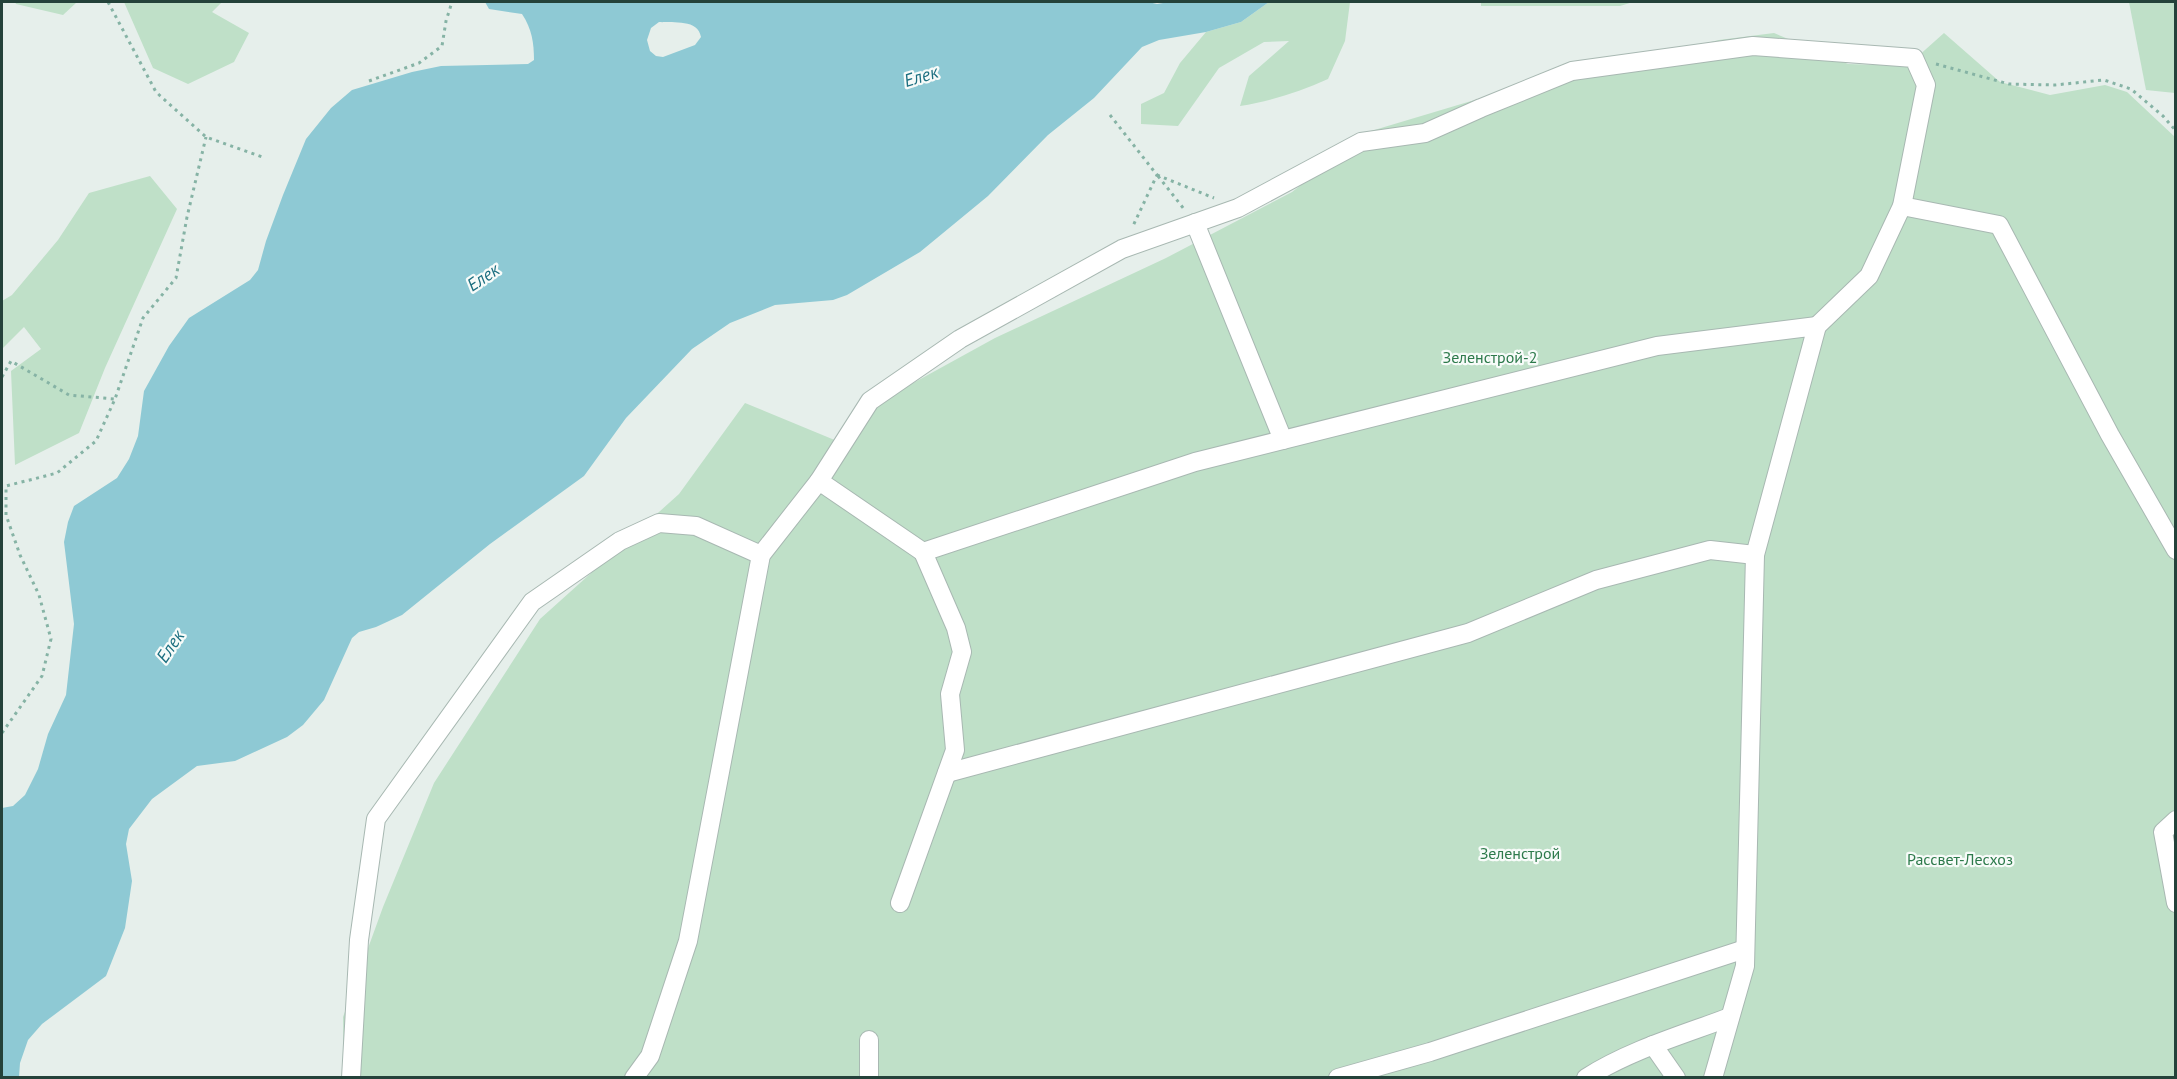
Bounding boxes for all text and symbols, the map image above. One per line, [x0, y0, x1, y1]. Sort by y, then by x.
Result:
water label: Елек [901, 60, 942, 92]
water label: Елек [462, 257, 504, 296]
park label: Зеленстрой-2 [1442, 347, 1538, 367]
water label: Елек [151, 625, 190, 667]
park label: Зеленстрой [1480, 843, 1560, 863]
park label: Рассвет-Лесхоз [1907, 849, 2013, 869]

